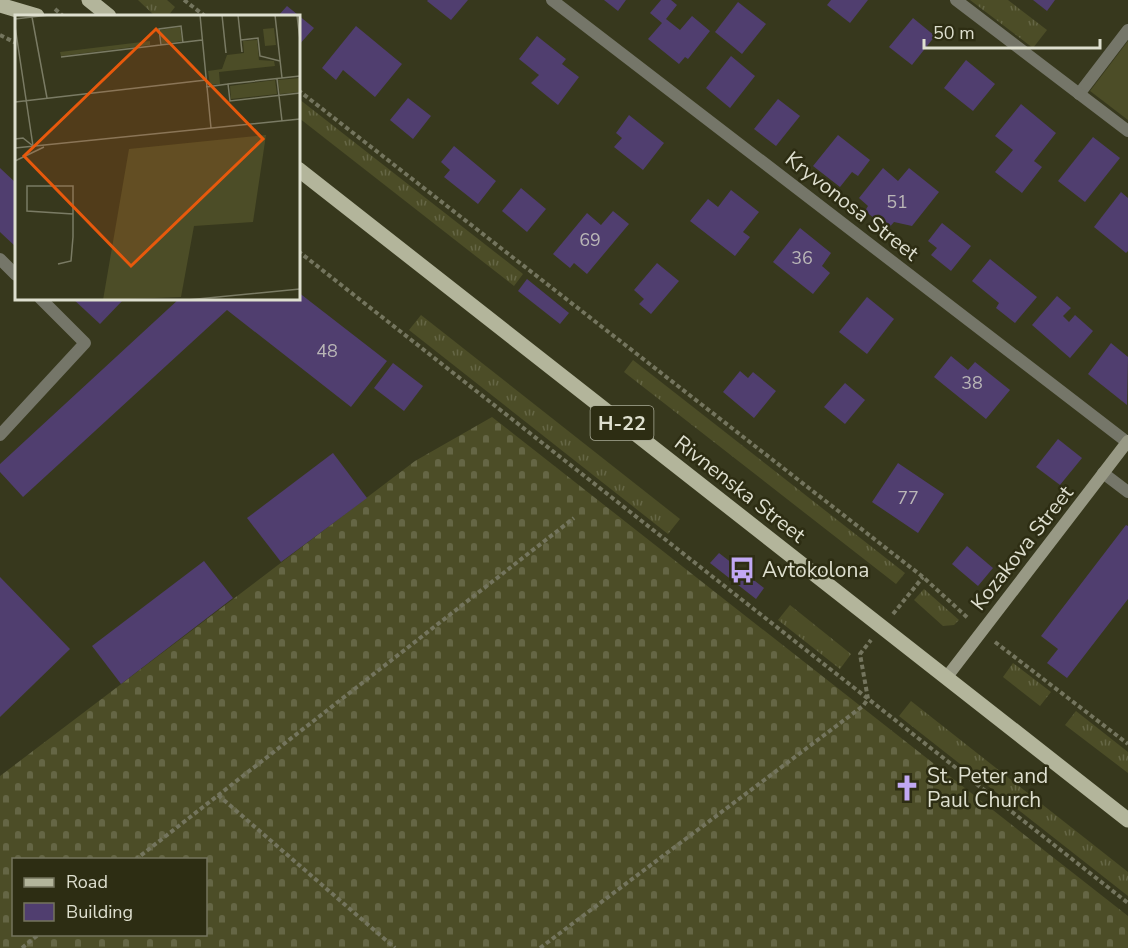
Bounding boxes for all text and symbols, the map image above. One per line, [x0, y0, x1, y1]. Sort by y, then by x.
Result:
scale bar [924, 12, 1100, 50]
inset map [15, 15, 300, 300]
text: 50 m [933, 21, 975, 45]
street label: Kryvonosa Street [779, 145, 925, 267]
house number: 51 [886, 190, 908, 214]
house number: 69 [579, 228, 601, 252]
house number: 36 [791, 246, 813, 270]
house number: 48 [316, 339, 338, 363]
house number: 38 [961, 371, 983, 395]
road number: Н-22 [590, 406, 654, 440]
street label: Rivnenska Street [669, 429, 812, 549]
street label: Kozakova Street [964, 479, 1080, 616]
house number: 77 [897, 486, 919, 510]
bus stop icon: Avtokolona [727, 555, 757, 585]
place label: Avtokolona [762, 556, 869, 584]
place label: St. Peter and Paul Church [927, 762, 1048, 814]
church icon: St. Peter and Paul Church [892, 773, 922, 803]
legend [12, 858, 207, 936]
text: Road [66, 870, 108, 894]
text: Building [66, 900, 133, 924]

